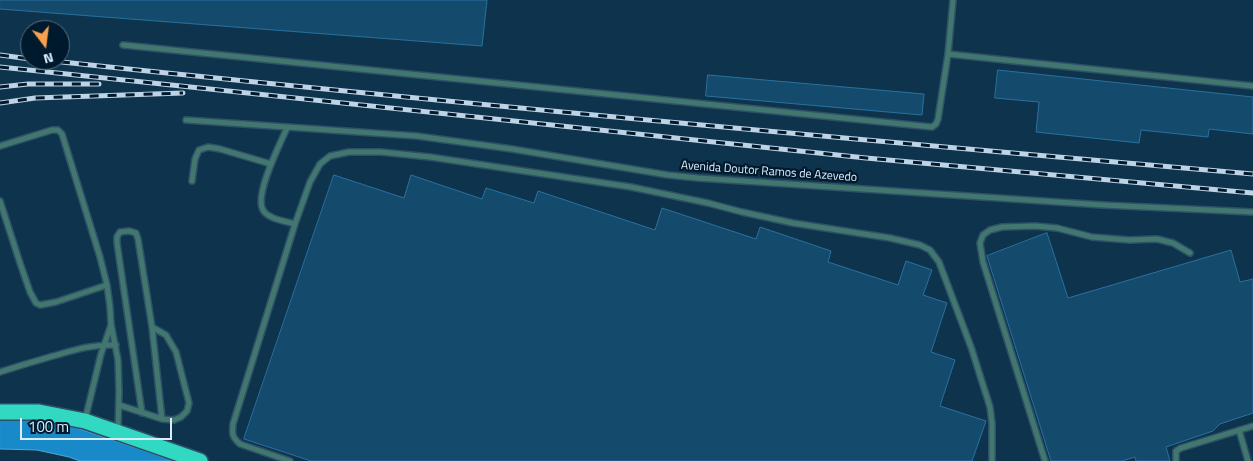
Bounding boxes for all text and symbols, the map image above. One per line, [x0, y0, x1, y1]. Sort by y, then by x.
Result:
north arrow [20, 20, 70, 70]
text: N [41, 48, 56, 70]
street label: Avenida Doutor Ramos de Azevedo [680, 159, 858, 185]
scale bar [22, 408, 175, 440]
text: 100 m [28, 415, 69, 438]

